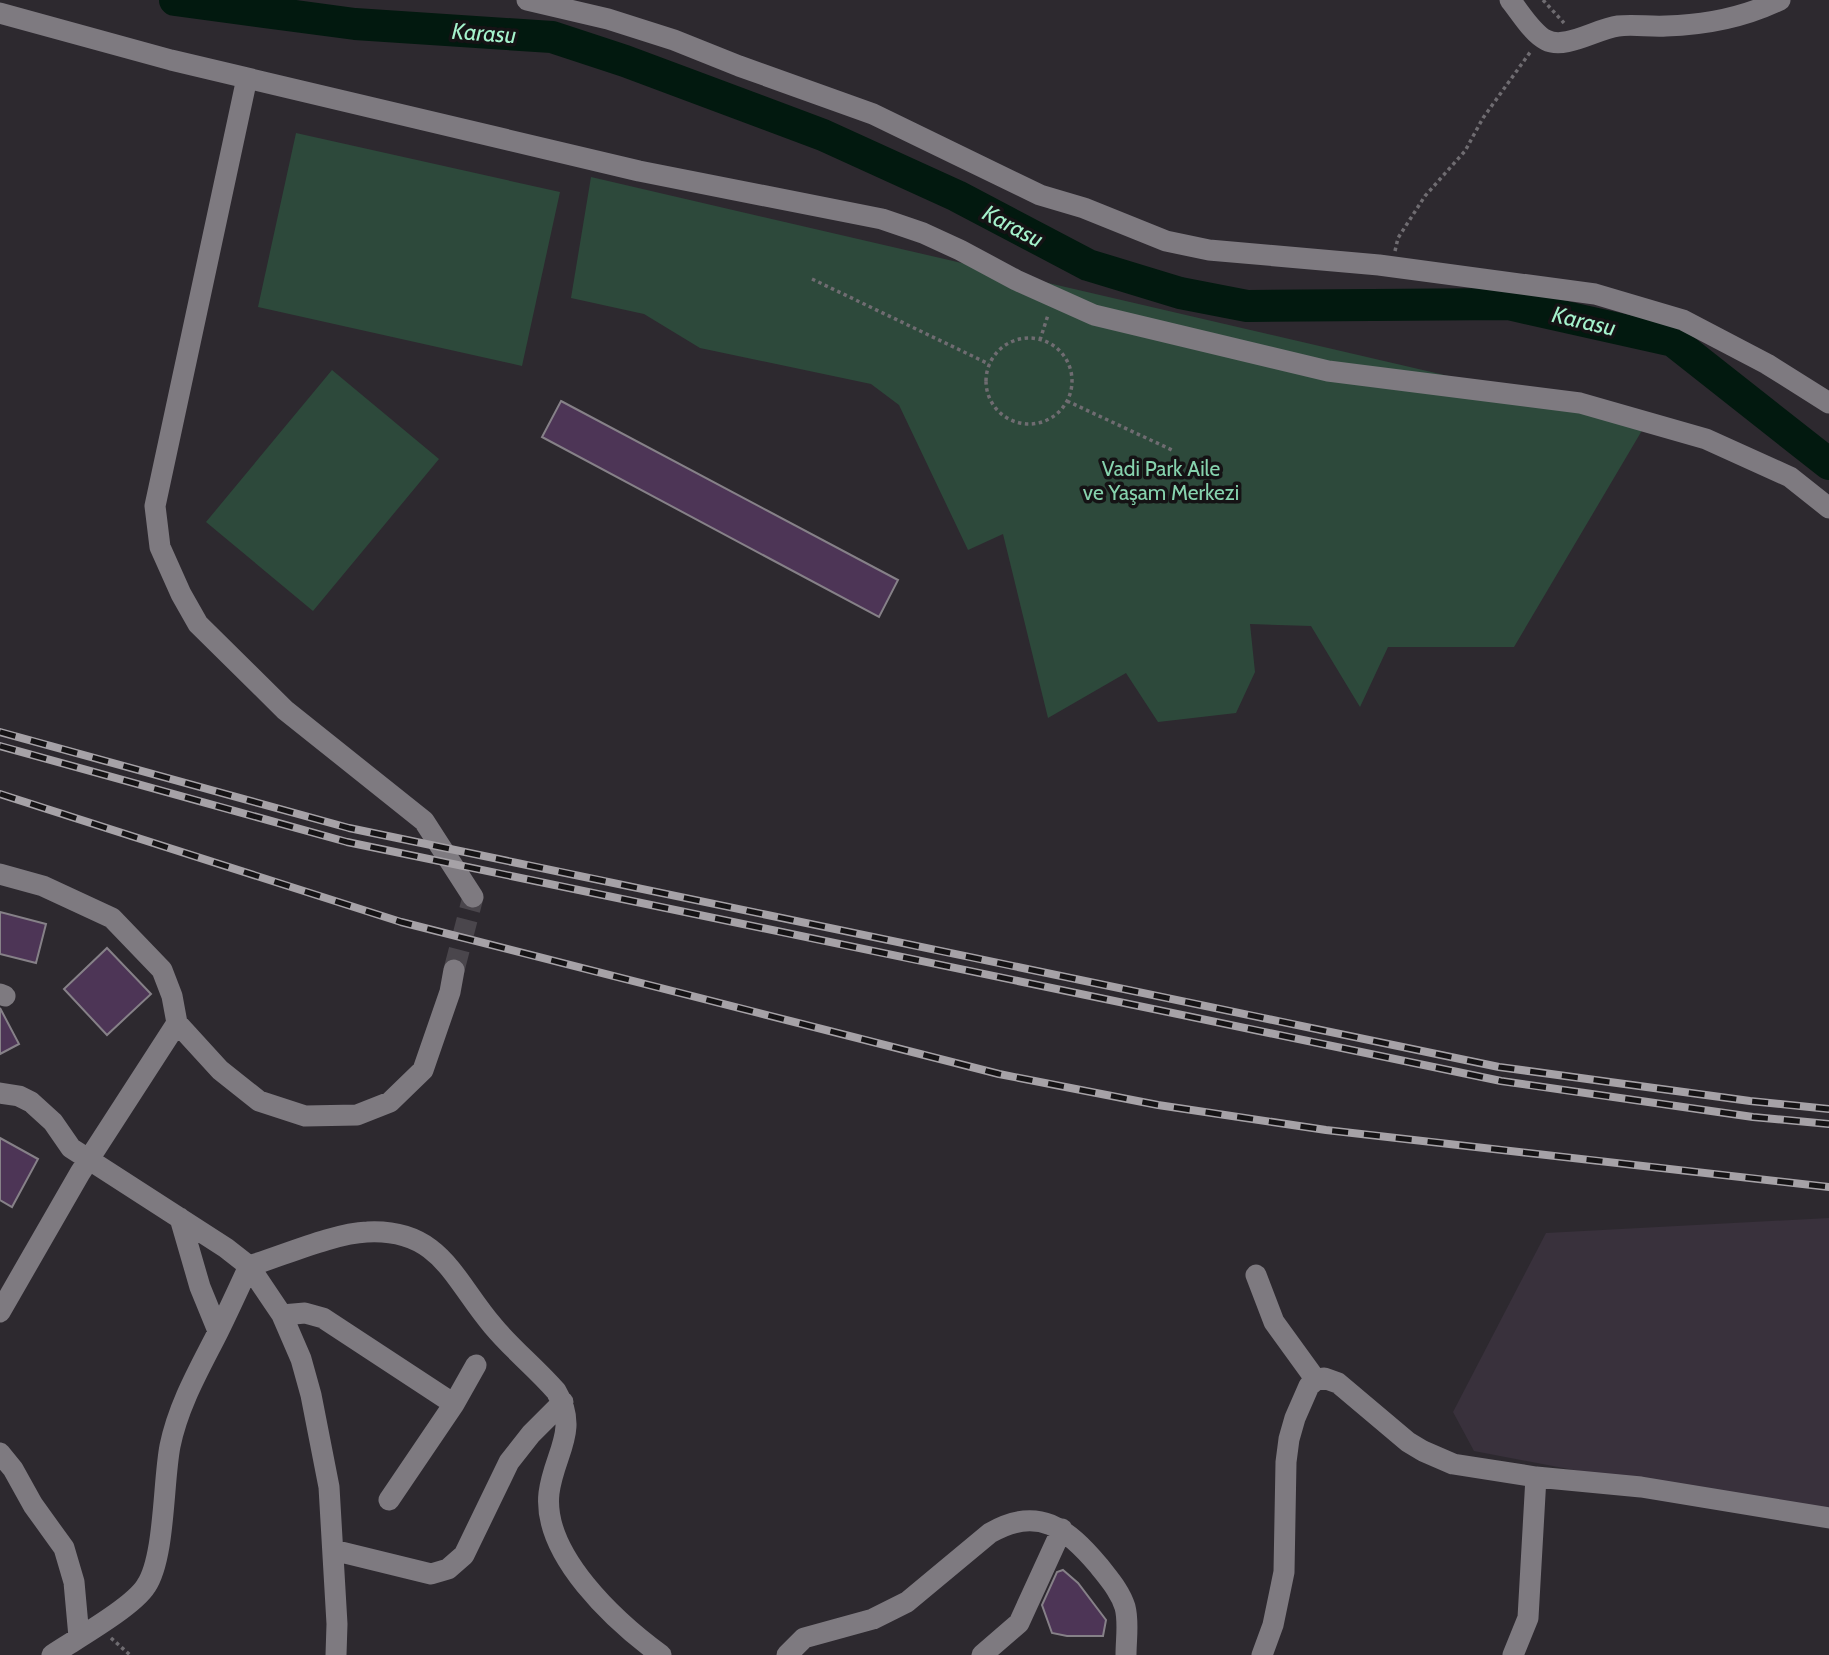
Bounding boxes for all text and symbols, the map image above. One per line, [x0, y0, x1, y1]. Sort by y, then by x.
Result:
water label: Karasu [451, 17, 517, 49]
water label: Karasu [978, 198, 1048, 254]
water label: Karasu [1549, 300, 1619, 342]
park label: Vadi Park Aile ve Yaşam Merkezi [1083, 456, 1239, 505]

